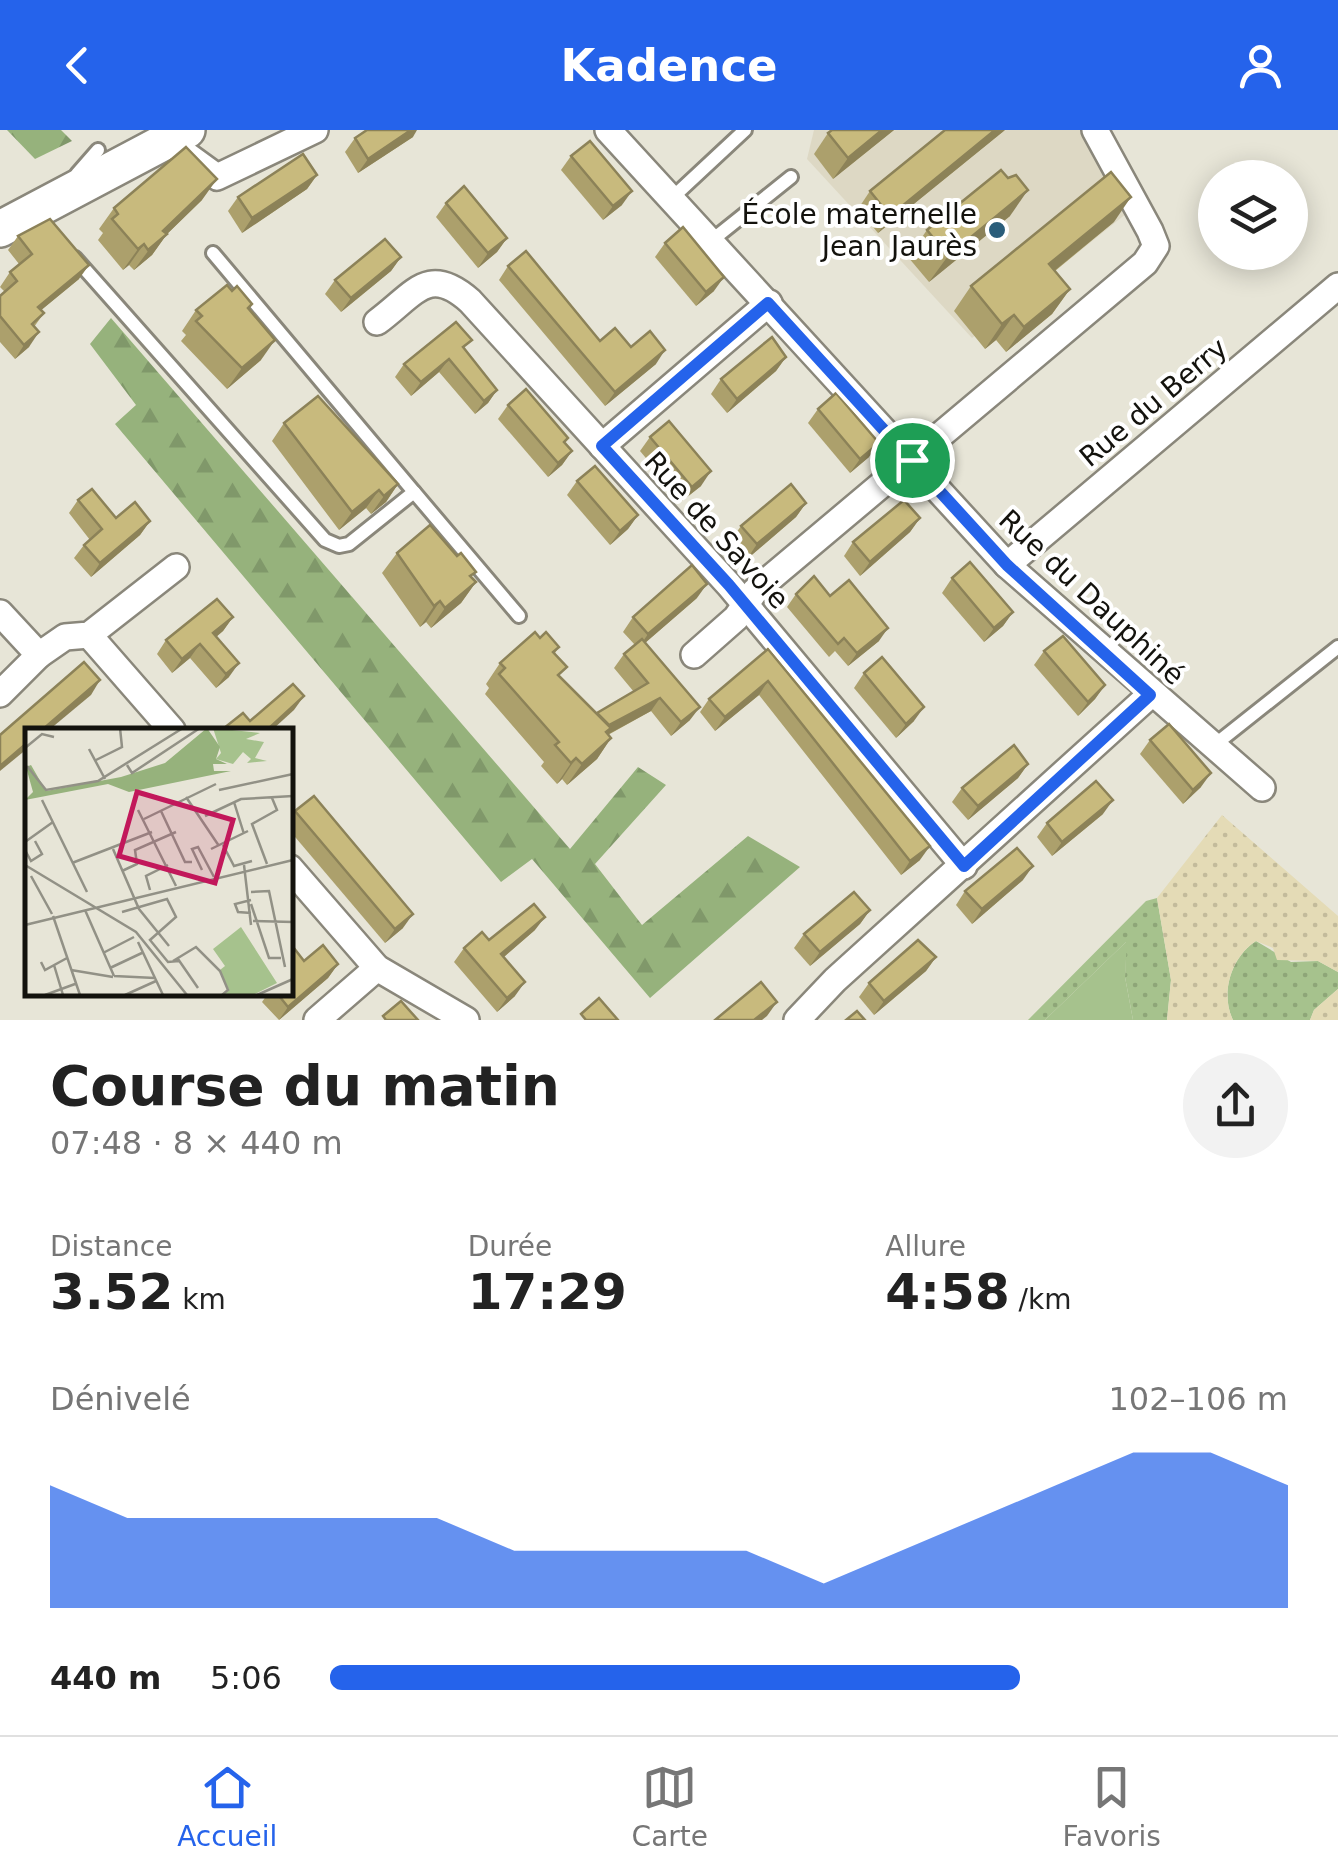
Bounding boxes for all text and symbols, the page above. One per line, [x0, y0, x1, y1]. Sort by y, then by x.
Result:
icon: back [50, 38, 105, 93]
icon: person [1233, 38, 1288, 93]
text: Kadence [560, 39, 778, 92]
map controls [1198, 160, 1308, 270]
button: layers [1198, 160, 1308, 270]
place label: École maternelle Jean Jaurès [741, 197, 977, 263]
marker: École maternelle Jean Jaurès [986, 219, 1008, 241]
street label: Rue du Berry [1073, 331, 1234, 474]
pin [870, 418, 955, 503]
icon: arrive [885, 433, 940, 488]
street label: Rue de Savoie [638, 445, 796, 616]
street label: Rue du Dauphiné [992, 503, 1191, 692]
inset map [25, 728, 292, 995]
button: share [1183, 1053, 1288, 1158]
text: Course du matin [50, 1054, 560, 1118]
text: 07:48 · 8 × 440 m [50, 1124, 343, 1162]
text: Distance [50, 1230, 172, 1263]
text: Durée [468, 1230, 552, 1263]
text: Allure [885, 1230, 966, 1263]
text: 3.52 [50, 1263, 173, 1321]
text: 17:29 [468, 1263, 627, 1321]
text: 4:58 [885, 1263, 1010, 1321]
text: km [173, 1283, 226, 1316]
text: /km [1010, 1283, 1072, 1316]
text: Dénivelé [50, 1380, 191, 1418]
text: 102–106 m [1109, 1380, 1288, 1418]
text: 440 m [50, 1659, 161, 1697]
text: 5:06 [210, 1659, 282, 1697]
tab: Accueil [177, 1760, 277, 1853]
tab: Carte [632, 1760, 708, 1853]
tab: Favoris [1062, 1760, 1161, 1853]

